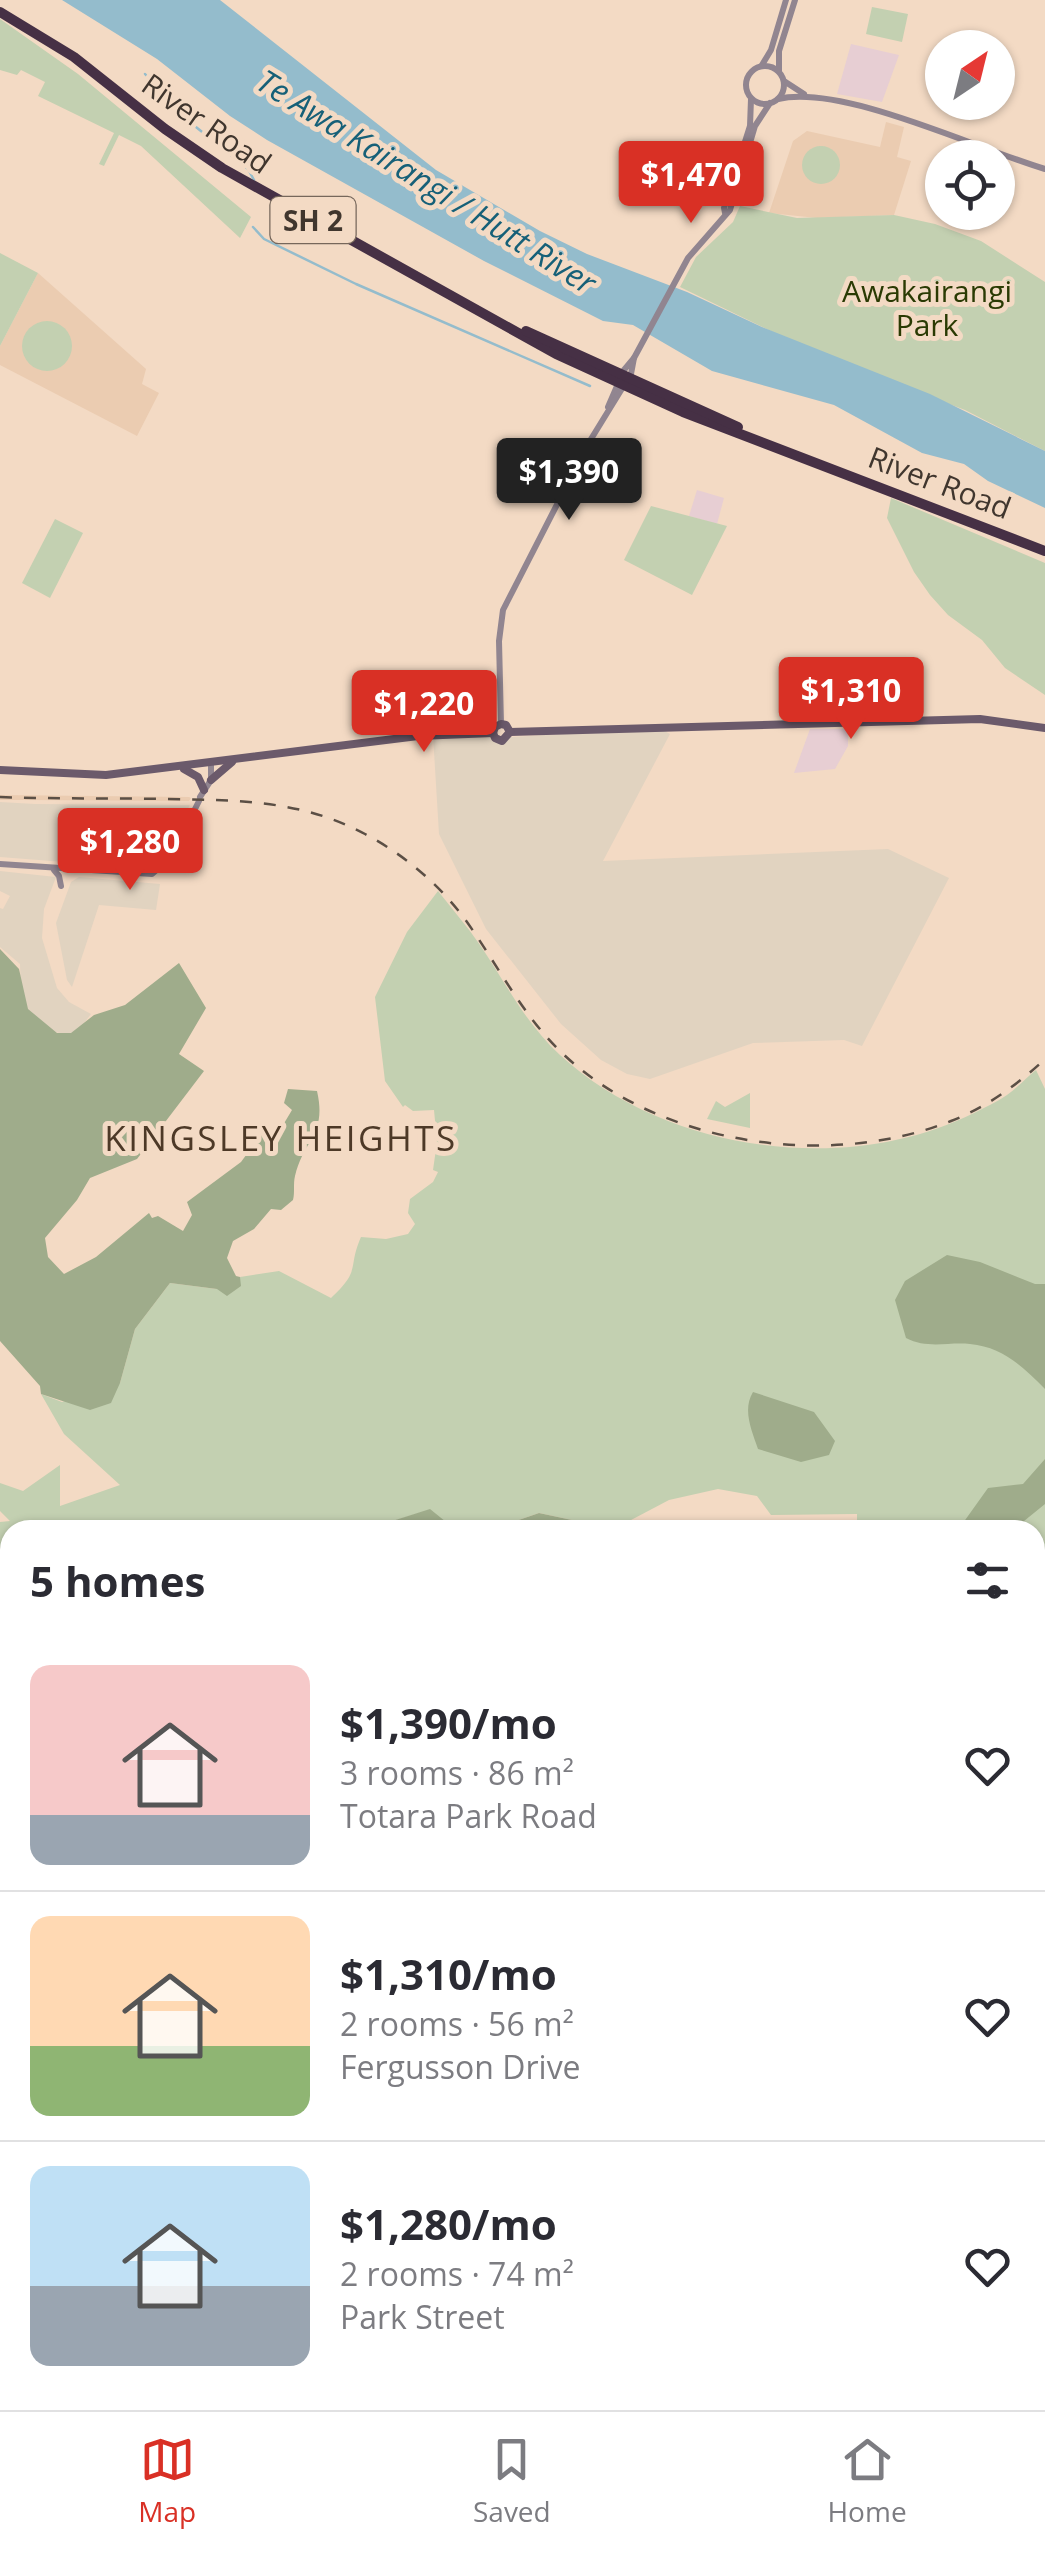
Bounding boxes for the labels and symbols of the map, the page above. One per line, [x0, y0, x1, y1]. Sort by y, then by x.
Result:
north arrow [925, 30, 1015, 120]
water label: Te Awa Kairangi / Hutt River [249, 59, 606, 304]
street label: River Road [134, 63, 280, 183]
pin: $1,470 [610, 141, 772, 226]
road number: SH 2 [270, 197, 356, 243]
park label: Awakairangi Park [842, 270, 1012, 345]
street label: River Road [863, 436, 1017, 528]
pin: $1,390 [488, 438, 650, 523]
pin: $1,310 [770, 657, 932, 742]
pin: $1,220 [343, 670, 505, 755]
pin: $1,280 [49, 808, 211, 893]
district label: KINGSLEY HEIGHTS [104, 1114, 458, 1161]

